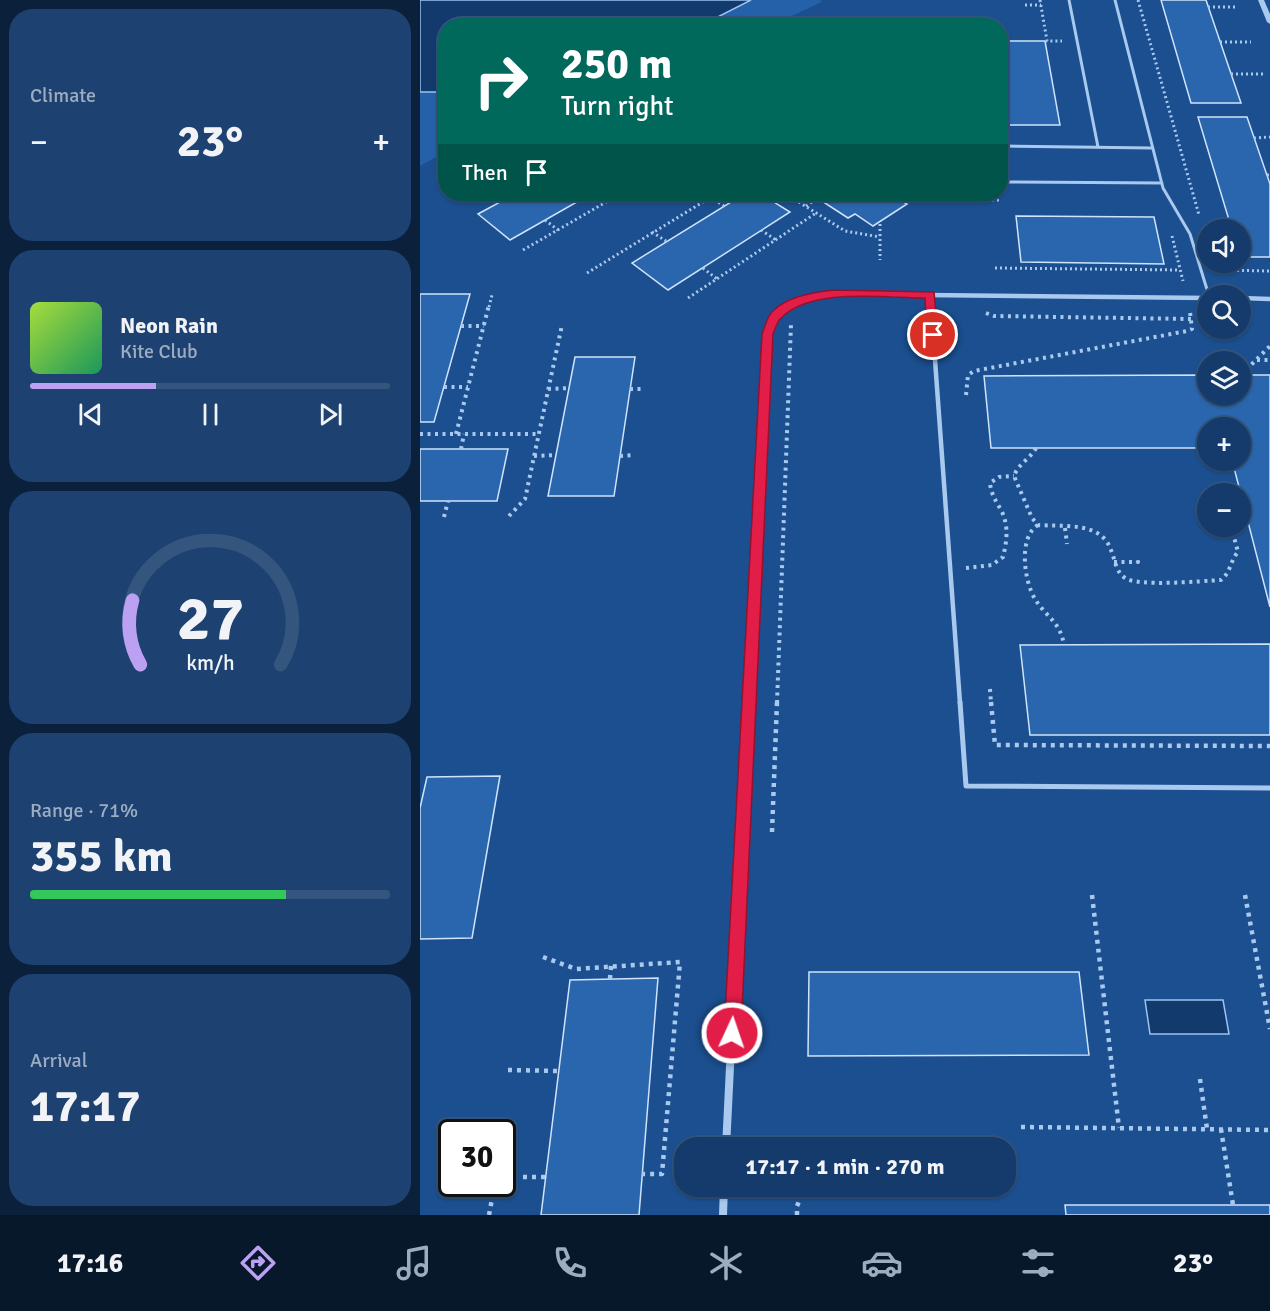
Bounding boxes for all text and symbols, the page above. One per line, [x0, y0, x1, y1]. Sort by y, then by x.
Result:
text: 250 m [561, 39, 672, 90]
icon: right [462, 42, 540, 120]
text: Climate [30, 83, 96, 108]
text: Turn right [561, 90, 674, 123]
text: 23° [177, 114, 243, 169]
text: − [30, 122, 48, 163]
text: + [372, 122, 390, 163]
icon: arrive [520, 156, 553, 189]
text: Then [462, 159, 508, 186]
map controls [1197, 219, 1251, 537]
button: sound [1197, 219, 1251, 273]
button: search [1197, 285, 1251, 339]
pin [907, 309, 958, 360]
text: Neon Rain [120, 312, 218, 339]
icon: arrive [916, 318, 949, 351]
text: Kite Club [120, 339, 198, 364]
button: layers [1197, 351, 1251, 405]
icon: previous [74, 398, 107, 431]
icon: pause [194, 398, 227, 431]
icon: next [314, 398, 347, 431]
button: + [1197, 417, 1251, 471]
button: − [1197, 483, 1251, 537]
text: 27 [176, 580, 244, 657]
text: km/h [186, 650, 234, 676]
text: Range · 71% [30, 798, 138, 823]
text: 355 km [30, 829, 173, 884]
position arrow [700, 1001, 764, 1065]
text: Arrival [30, 1048, 88, 1073]
text: 17:17 [30, 1079, 140, 1134]
speed limit sign: 30 [438, 1119, 516, 1197]
text: 17:17 · 1 min · 270 m [745, 1153, 945, 1180]
icon: directions [237, 1242, 279, 1284]
icon: music [393, 1242, 435, 1284]
icon: phone [549, 1242, 591, 1284]
icon: climate [705, 1242, 747, 1284]
icon: car [861, 1242, 903, 1284]
icon: filters [1017, 1242, 1059, 1284]
text: 17:16 [57, 1247, 123, 1280]
text: 23° [1173, 1247, 1213, 1280]

